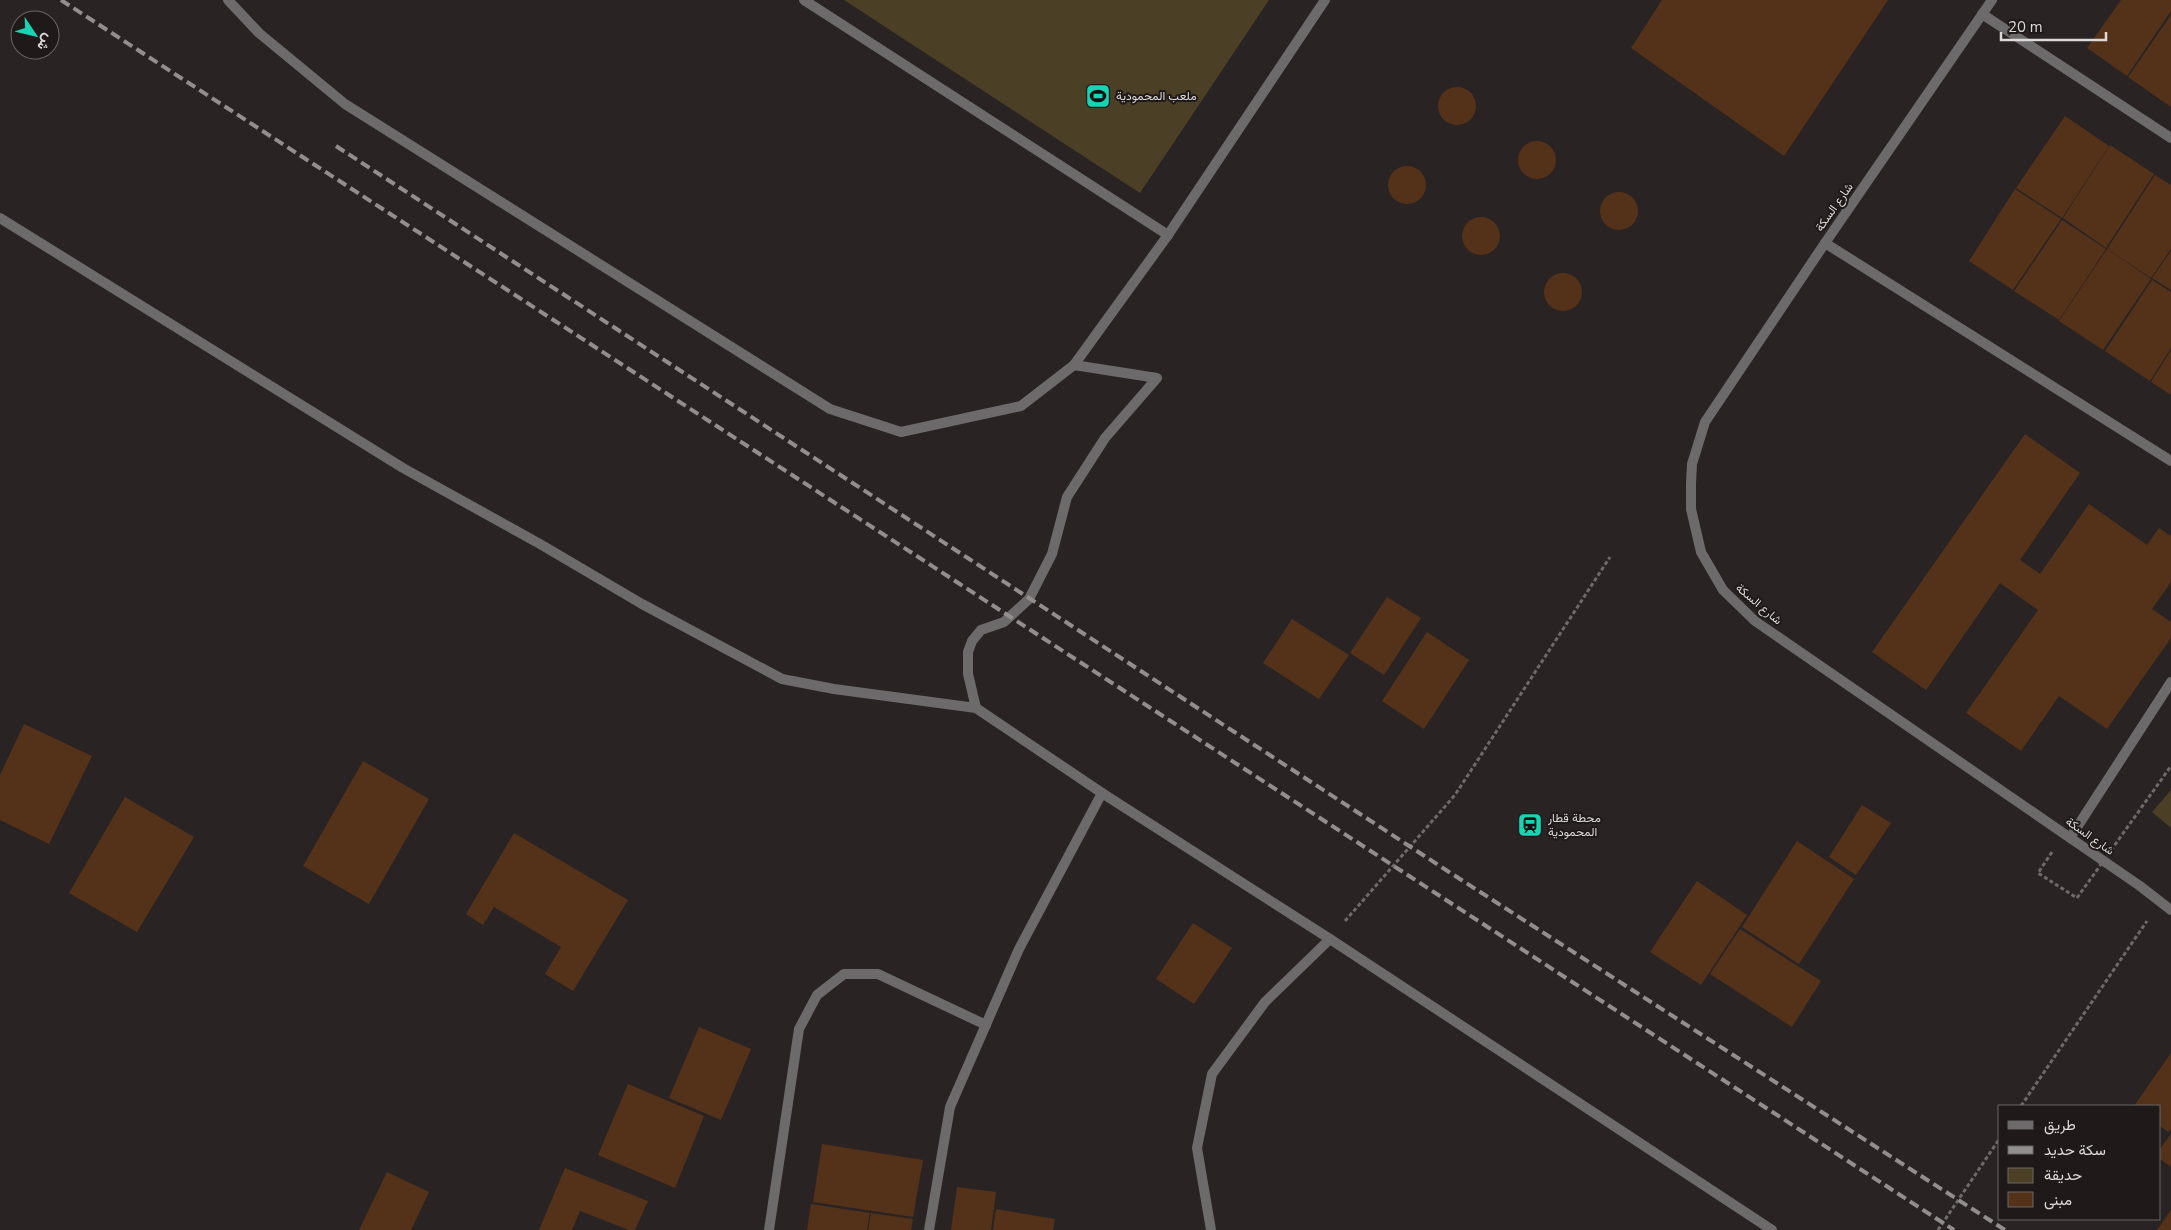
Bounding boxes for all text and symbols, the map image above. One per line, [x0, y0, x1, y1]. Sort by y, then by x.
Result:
north arrow [10, 10, 60, 60]
scale bar [2001, 10, 2106, 42]
text: 20 m [2008, 17, 2043, 37]
text: ش [33, 30, 58, 55]
sports icon: ملعب المحمودية [1085, 83, 1111, 109]
place label: ملعب المحمودية [1116, 88, 1197, 104]
street label: شارع السكة [1811, 179, 1857, 235]
street label: شارع السكة [1732, 580, 1786, 629]
place label: محطة قطار المحمودية [1547, 810, 1601, 840]
station icon: محطة قطار المحمودية [1517, 812, 1543, 838]
street label: شارع السكة [2062, 813, 2118, 859]
legend [1998, 1105, 2161, 1220]
text: طريق [2044, 1115, 2076, 1135]
text: سكة حديد [2044, 1140, 2106, 1160]
text: حديقة [2044, 1165, 2082, 1185]
text: مبنى [2044, 1190, 2072, 1210]

